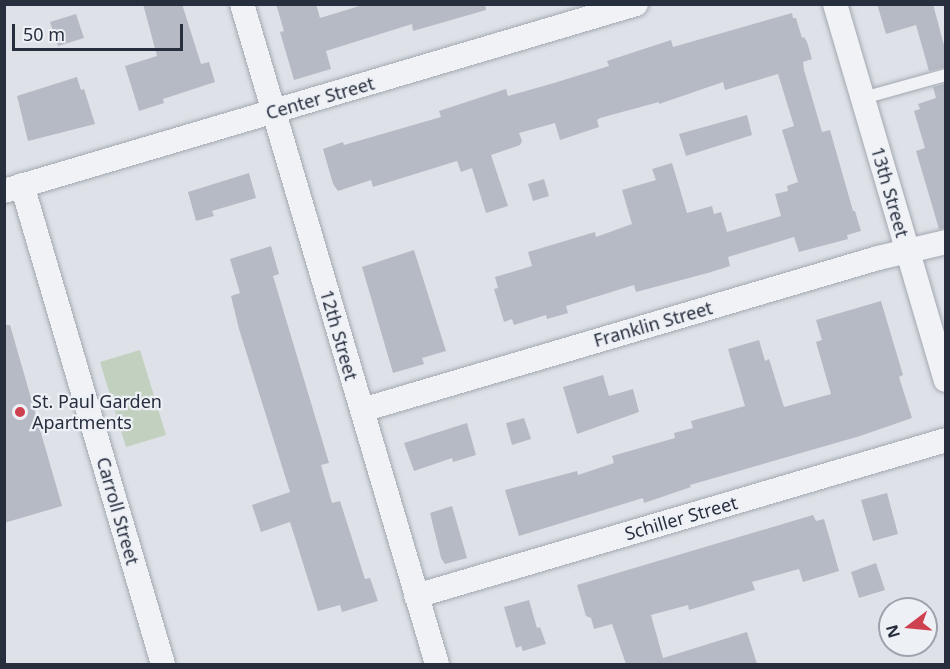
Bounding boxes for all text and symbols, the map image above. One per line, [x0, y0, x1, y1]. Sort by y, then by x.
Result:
scale bar [15, 12, 186, 50]
text: 50 m [23, 22, 65, 46]
street label: Center Street [263, 72, 377, 124]
street label: 13th Street [867, 144, 913, 240]
street label: 12th Street [316, 287, 362, 383]
street label: Franklin Street [591, 297, 715, 351]
place label: St. Paul Garden Apartments [32, 391, 162, 434]
marker: St. Paul Garden Apartments [13, 405, 27, 419]
street label: Carroll Street [92, 455, 144, 567]
street label: Schiller Street [622, 492, 740, 544]
north arrow [878, 597, 938, 657]
text: N [880, 622, 905, 641]

